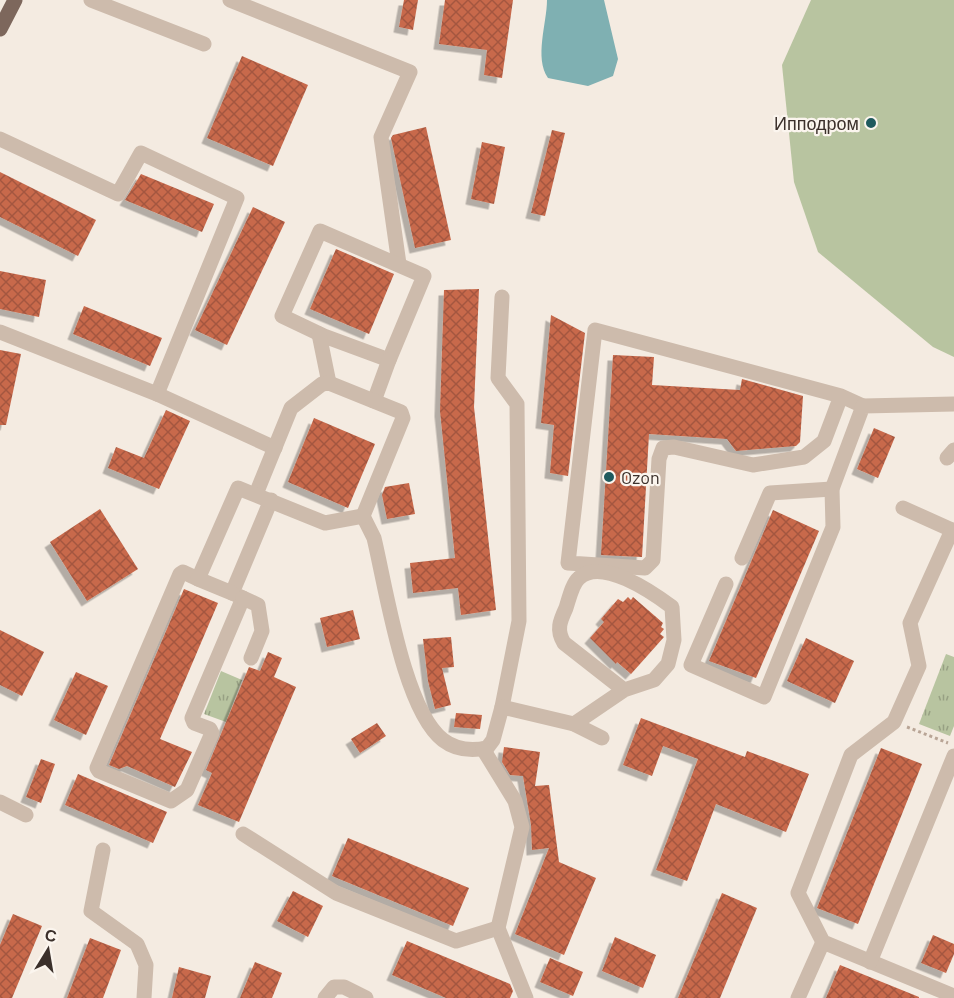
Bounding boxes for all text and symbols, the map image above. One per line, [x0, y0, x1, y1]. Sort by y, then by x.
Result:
place label: Ипподром [774, 112, 859, 134]
marker: Ипподром [864, 116, 878, 130]
place label: Ozon [621, 466, 660, 488]
marker: Ozon [602, 470, 616, 484]
north arrow [18, 920, 78, 980]
text: С [43, 924, 59, 945]

